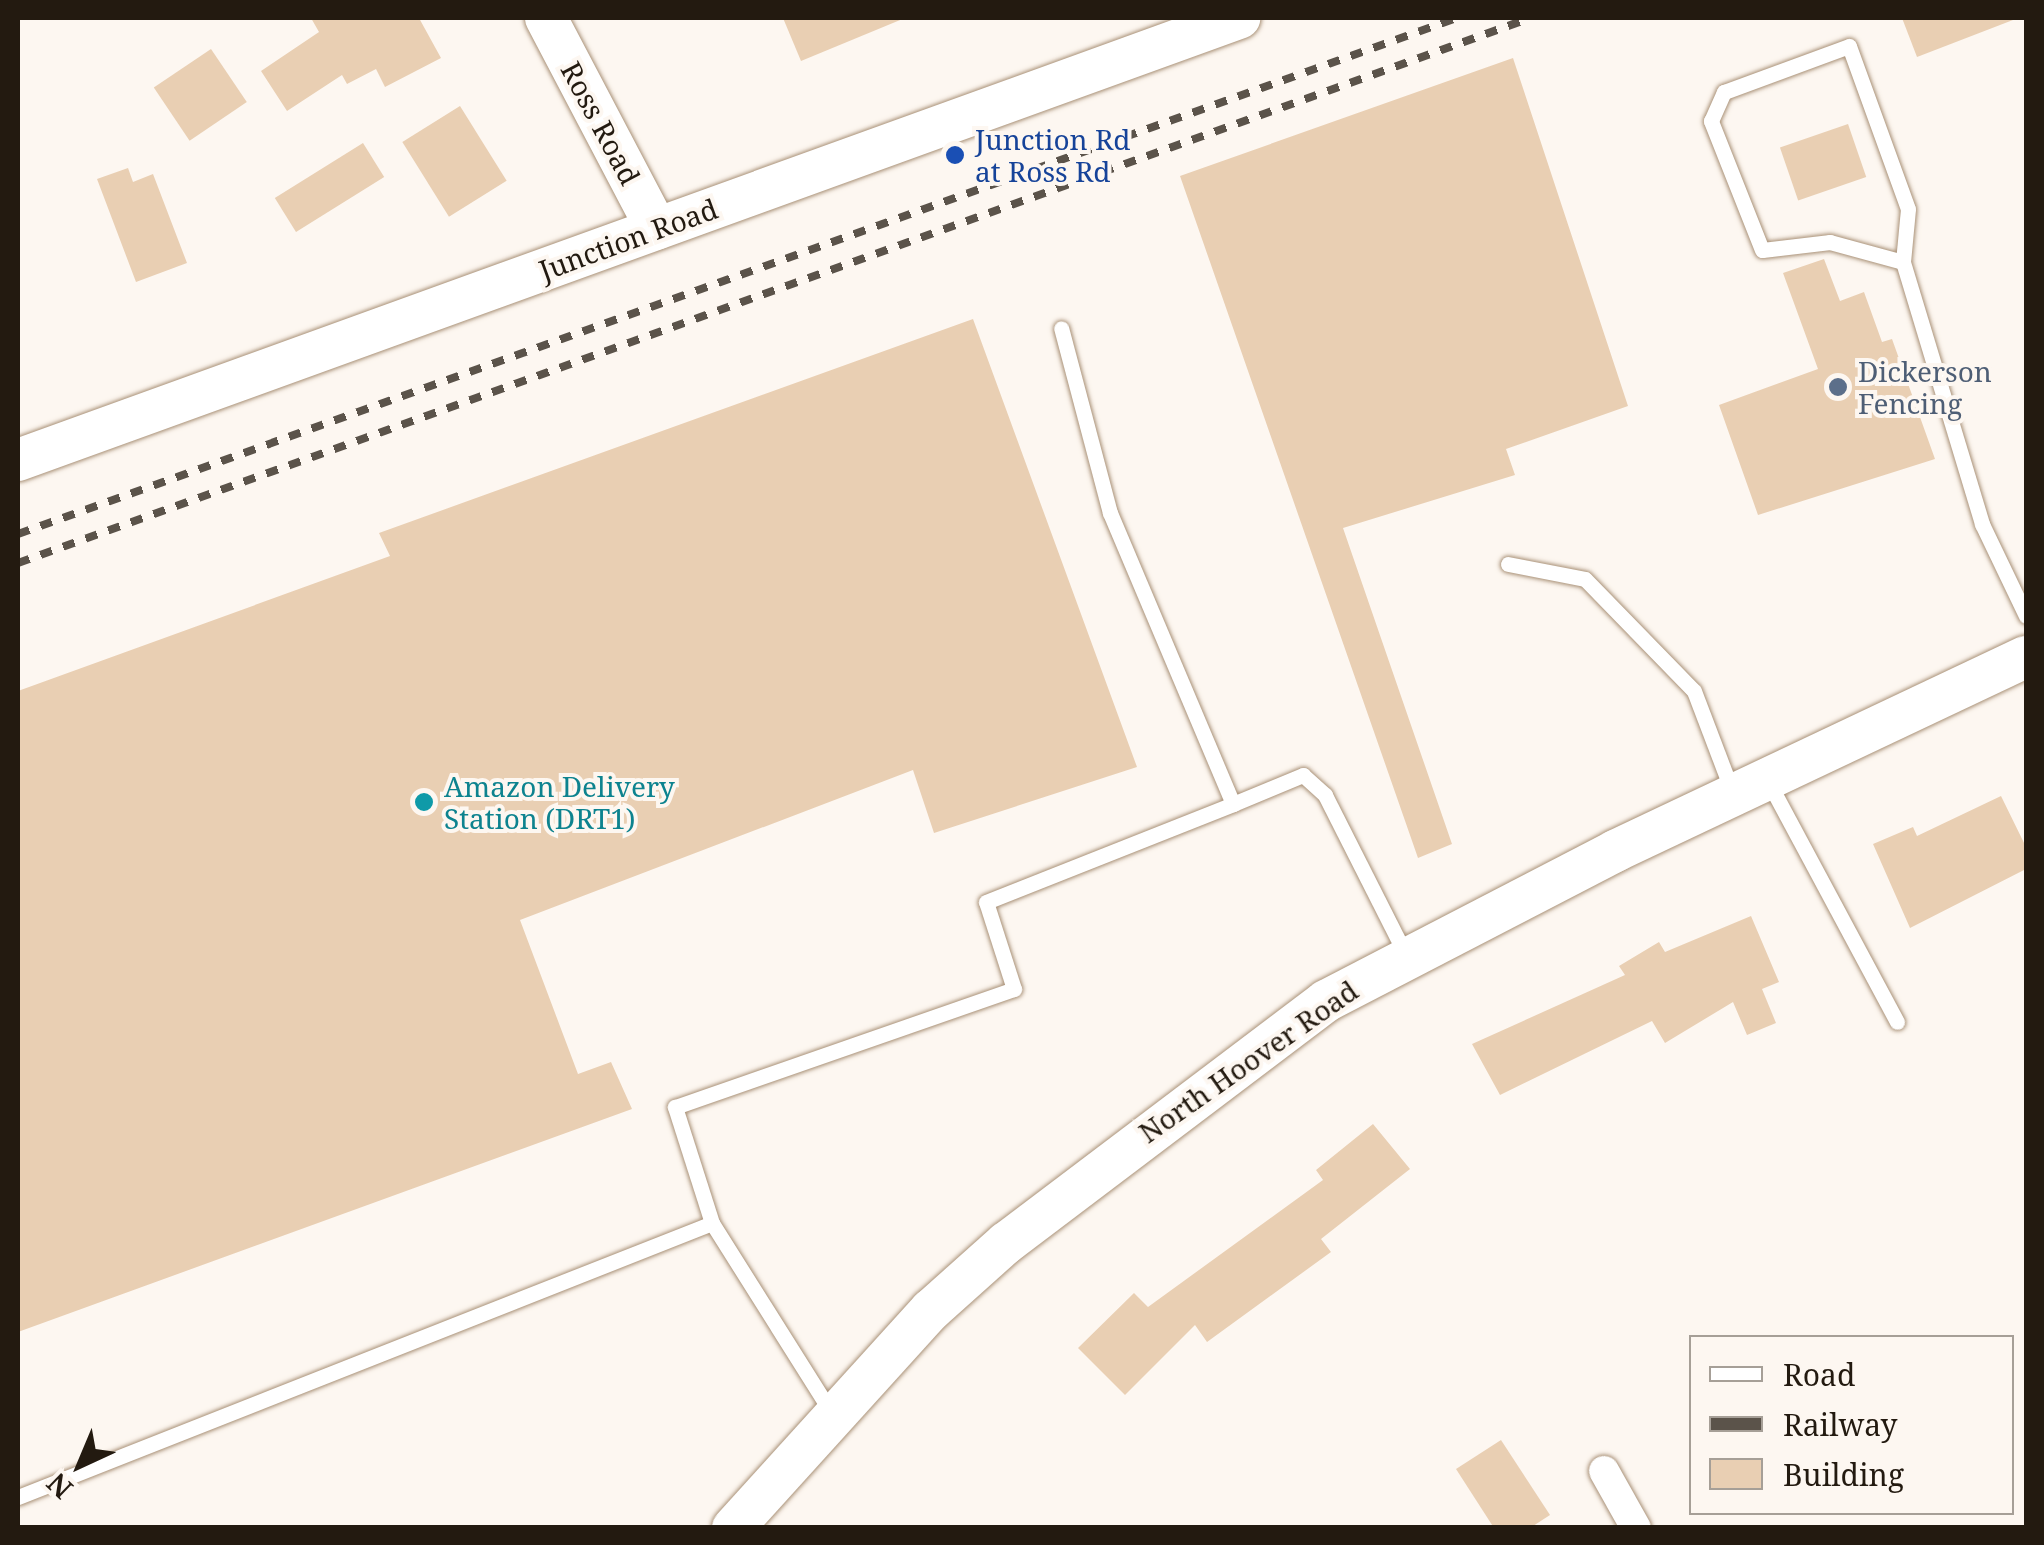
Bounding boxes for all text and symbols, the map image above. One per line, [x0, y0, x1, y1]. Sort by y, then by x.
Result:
street label: Ross Road [555, 56, 647, 190]
place label: Junction Rd at Ross Rd [975, 122, 1130, 188]
marker: Junction Rd at Ross Rd [944, 144, 966, 166]
street label: Junction Road [534, 191, 722, 287]
place label: Dickerson Fencing [1858, 354, 1992, 420]
marker: Dickerson Fencing [1827, 376, 1849, 398]
place label: Amazon Delivery Station (DRT1) [444, 769, 675, 835]
marker: Amazon Delivery Station (DRT1) [413, 791, 435, 813]
street label: North Hoover Road [1132, 973, 1364, 1149]
legend [1689, 1335, 2014, 1515]
text: Road [1783, 1354, 1855, 1395]
text: Railway [1783, 1404, 1898, 1445]
north arrow [30, 1415, 130, 1515]
text: Building [1783, 1454, 1904, 1495]
text: N [38, 1465, 80, 1508]

